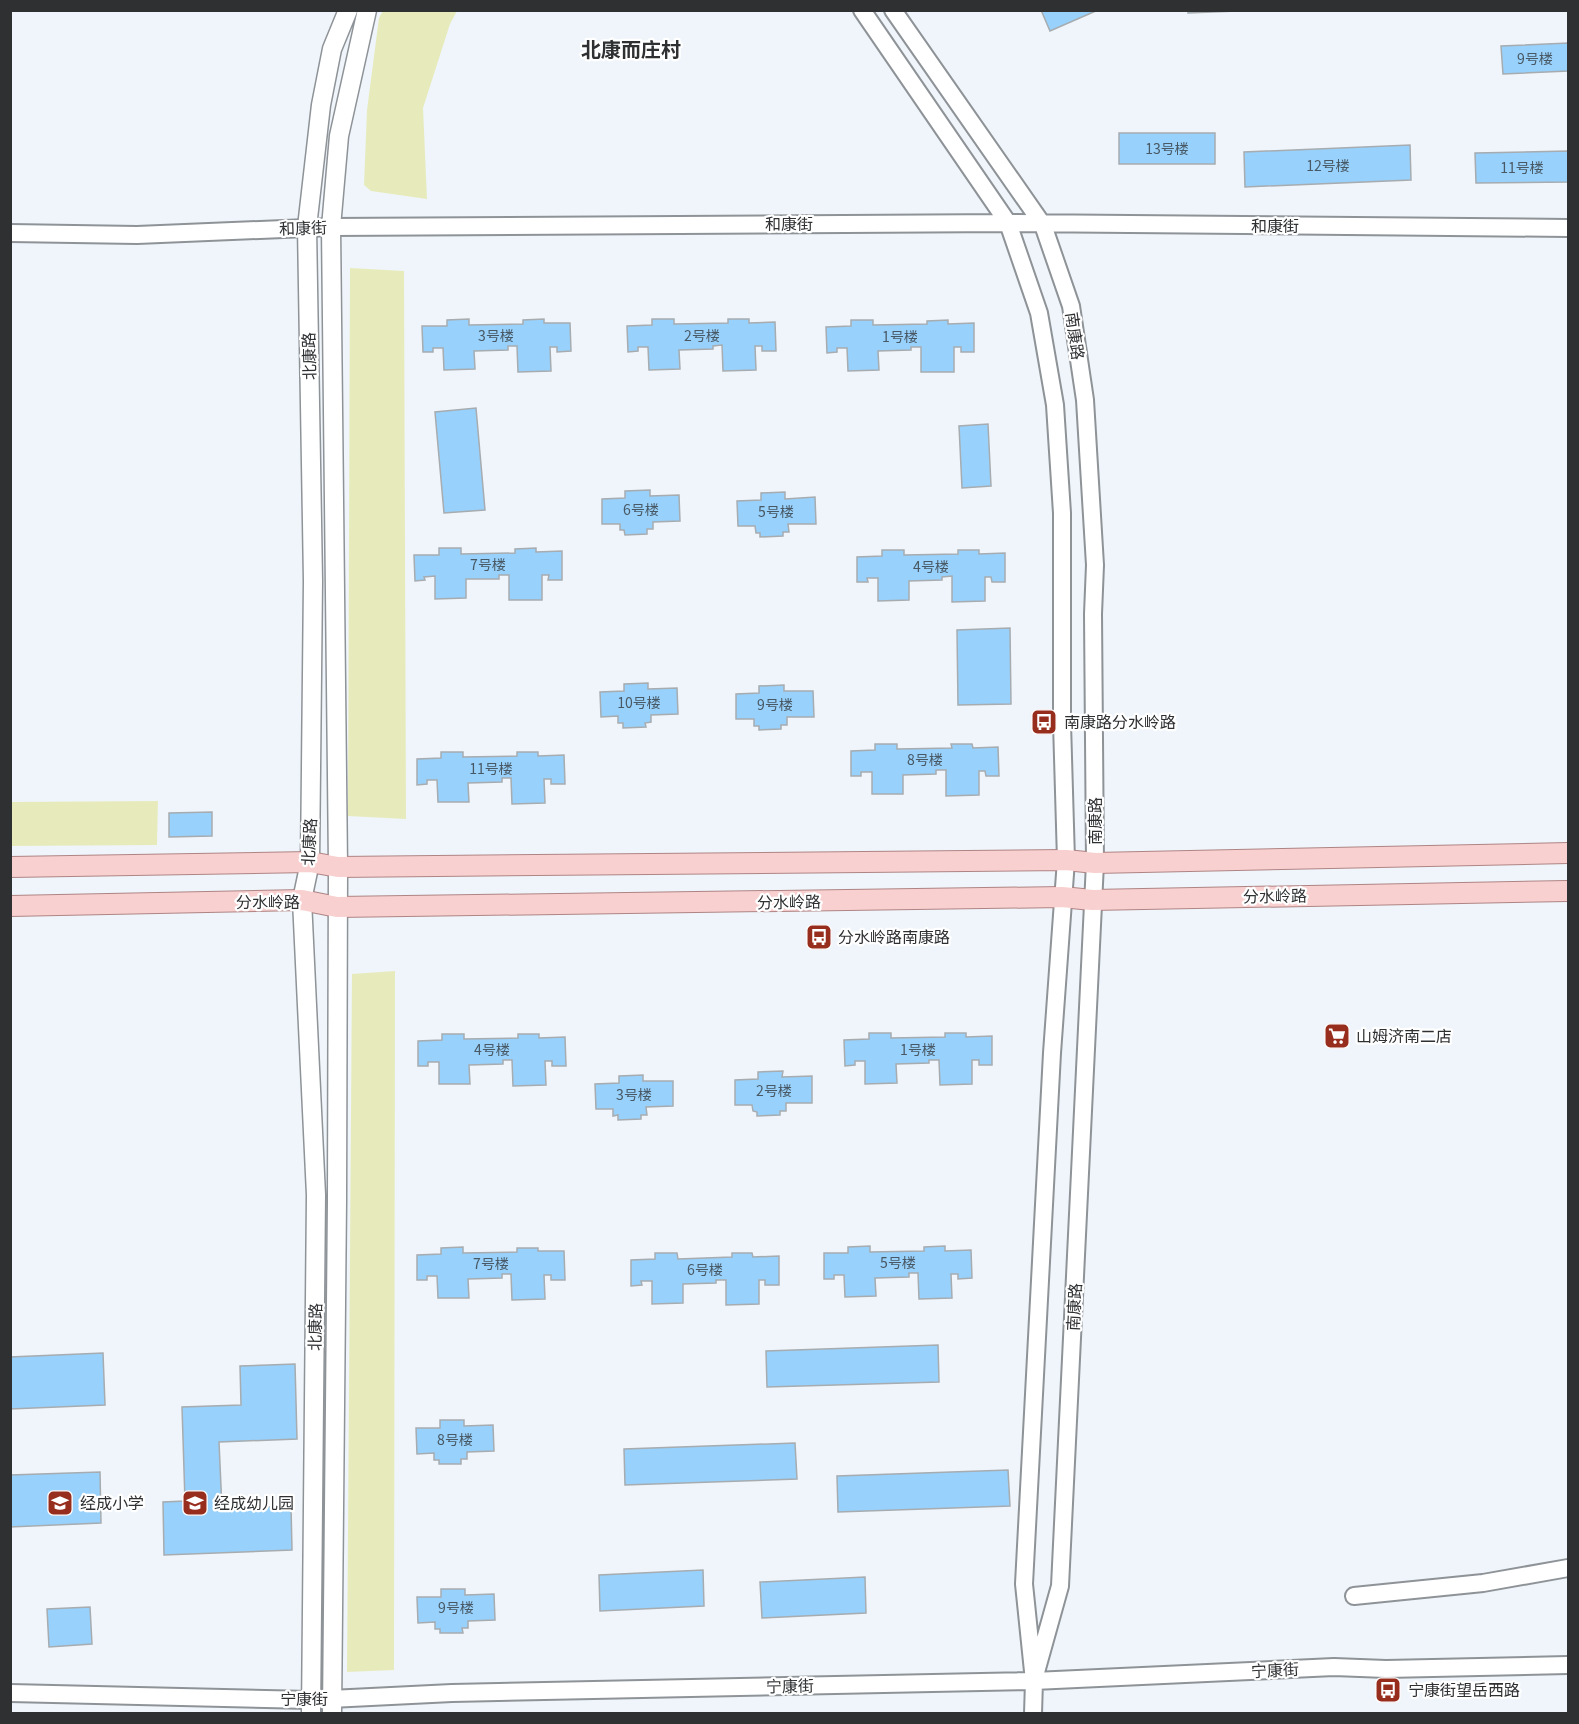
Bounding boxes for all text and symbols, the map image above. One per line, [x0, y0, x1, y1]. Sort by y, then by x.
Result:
district label: 北康而庄村 [581, 34, 681, 63]
house number: 9号楼 [1517, 48, 1553, 68]
house number: 13号楼 [1145, 138, 1189, 158]
house number: 12号楼 [1306, 155, 1350, 175]
house number: 11号楼 [1500, 157, 1544, 177]
street label: 和康街 [765, 211, 813, 235]
street label: 和康街 [1251, 213, 1299, 237]
street label: 和康街 [279, 214, 327, 240]
street label: 南康路 [1061, 310, 1091, 361]
house number: 3号楼 [478, 325, 514, 345]
house number: 2号楼 [684, 325, 720, 345]
house number: 1号楼 [882, 326, 918, 346]
street label: 北康路 [296, 332, 320, 380]
house number: 6号楼 [623, 499, 659, 519]
house number: 5号楼 [758, 501, 794, 521]
house number: 7号楼 [470, 554, 506, 574]
house number: 4号楼 [913, 556, 949, 576]
house number: 10号楼 [617, 692, 661, 712]
house number: 9号楼 [757, 694, 793, 714]
bus stop icon: 南康路分水岭路 [1029, 707, 1059, 737]
place label: 南康路分水岭路 [1064, 709, 1176, 733]
house number: 8号楼 [907, 749, 943, 769]
house number: 11号楼 [469, 758, 513, 778]
street label: 南康路 [1082, 797, 1106, 845]
street label: 北康路 [295, 817, 321, 867]
street label: 分水岭路 [1243, 882, 1307, 908]
street label: 分水岭路 [757, 888, 821, 914]
street label: 分水岭路 [236, 889, 300, 913]
bus stop icon: 分水岭路南康路 [804, 922, 834, 952]
place label: 分水岭路南康路 [838, 924, 950, 948]
supermarket icon: 山姆济南二店 [1322, 1021, 1352, 1051]
place label: 山姆济南二店 [1356, 1023, 1452, 1047]
house number: 4号楼 [474, 1039, 510, 1059]
house number: 1号楼 [900, 1039, 936, 1059]
house number: 2号楼 [756, 1080, 792, 1100]
house number: 3号楼 [616, 1084, 652, 1104]
house number: 5号楼 [880, 1252, 916, 1272]
house number: 7号楼 [473, 1253, 509, 1273]
house number: 6号楼 [687, 1259, 723, 1279]
street label: 南康路 [1060, 1282, 1086, 1332]
street label: 北康路 [302, 1303, 326, 1351]
house number: 8号楼 [437, 1429, 473, 1449]
school or university icon: 经成小学 [45, 1488, 75, 1518]
school or university icon: 经成幼儿园 [180, 1488, 210, 1518]
place label: 经成小学 [80, 1490, 144, 1514]
place label: 经成幼儿园 [214, 1490, 294, 1514]
house number: 9号楼 [438, 1597, 474, 1617]
street label: 宁康街 [1250, 1656, 1300, 1682]
street label: 宁康街 [766, 1673, 814, 1697]
bus stop icon: 宁康街望岳西路 [1373, 1675, 1403, 1705]
place label: 宁康街望岳西路 [1408, 1677, 1520, 1701]
street label: 宁康街 [280, 1686, 328, 1710]

